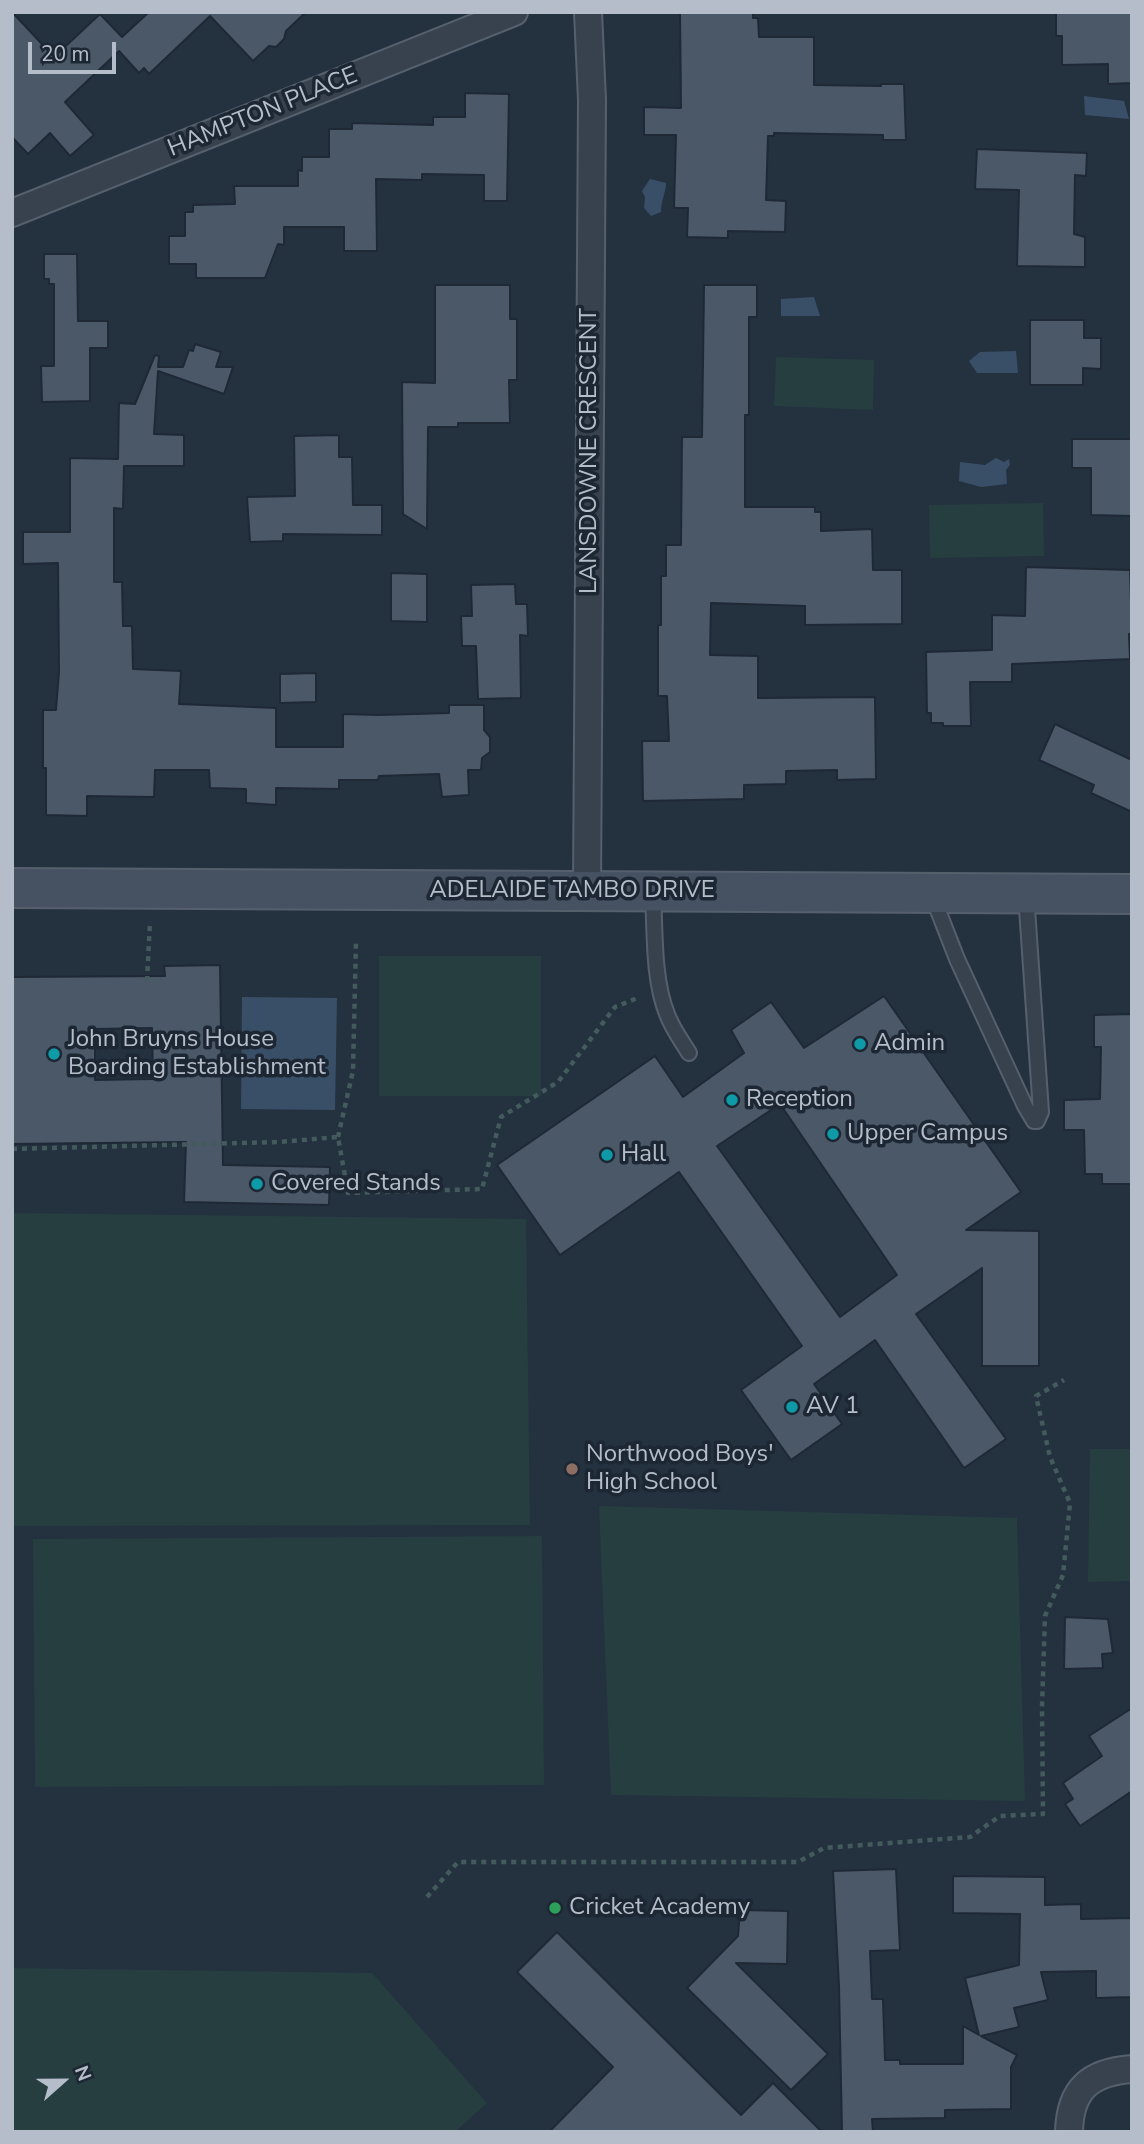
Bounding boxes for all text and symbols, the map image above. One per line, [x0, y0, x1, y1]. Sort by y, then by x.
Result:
scale bar [32, 28, 119, 72]
text: 20 m [41, 40, 90, 68]
street label: HAMPTON PLACE [164, 62, 362, 164]
street label: LANSDOWNE CRESCENT [576, 308, 604, 594]
street label: ADELAIDE TAMBO DRIVE [429, 877, 715, 905]
place label: John Bruyns House Boarding Establishment [68, 1026, 326, 1082]
place label: Admin [874, 1030, 945, 1058]
marker: Admin [852, 1036, 868, 1052]
marker: John Bruyns House Boarding Establishment [46, 1046, 62, 1062]
place label: Reception [746, 1086, 853, 1114]
marker: Reception [724, 1092, 740, 1108]
place label: Upper Campus [847, 1120, 1008, 1148]
marker: Upper Campus [825, 1126, 841, 1142]
place label: Hall [621, 1141, 666, 1169]
marker: Hall [599, 1147, 615, 1163]
place label: Covered Stands [271, 1170, 441, 1198]
marker: Covered Stands [249, 1176, 265, 1192]
place label: AV 1 [806, 1393, 859, 1421]
marker: AV 1 [784, 1399, 800, 1415]
place label: Northwood Boys' High School [586, 1441, 773, 1497]
marker: Northwood Boys' High School [564, 1461, 580, 1477]
place label: Cricket Academy [569, 1894, 750, 1922]
marker: Cricket Academy [547, 1900, 563, 1916]
north arrow [28, 2046, 98, 2116]
text: N [68, 2062, 97, 2085]

